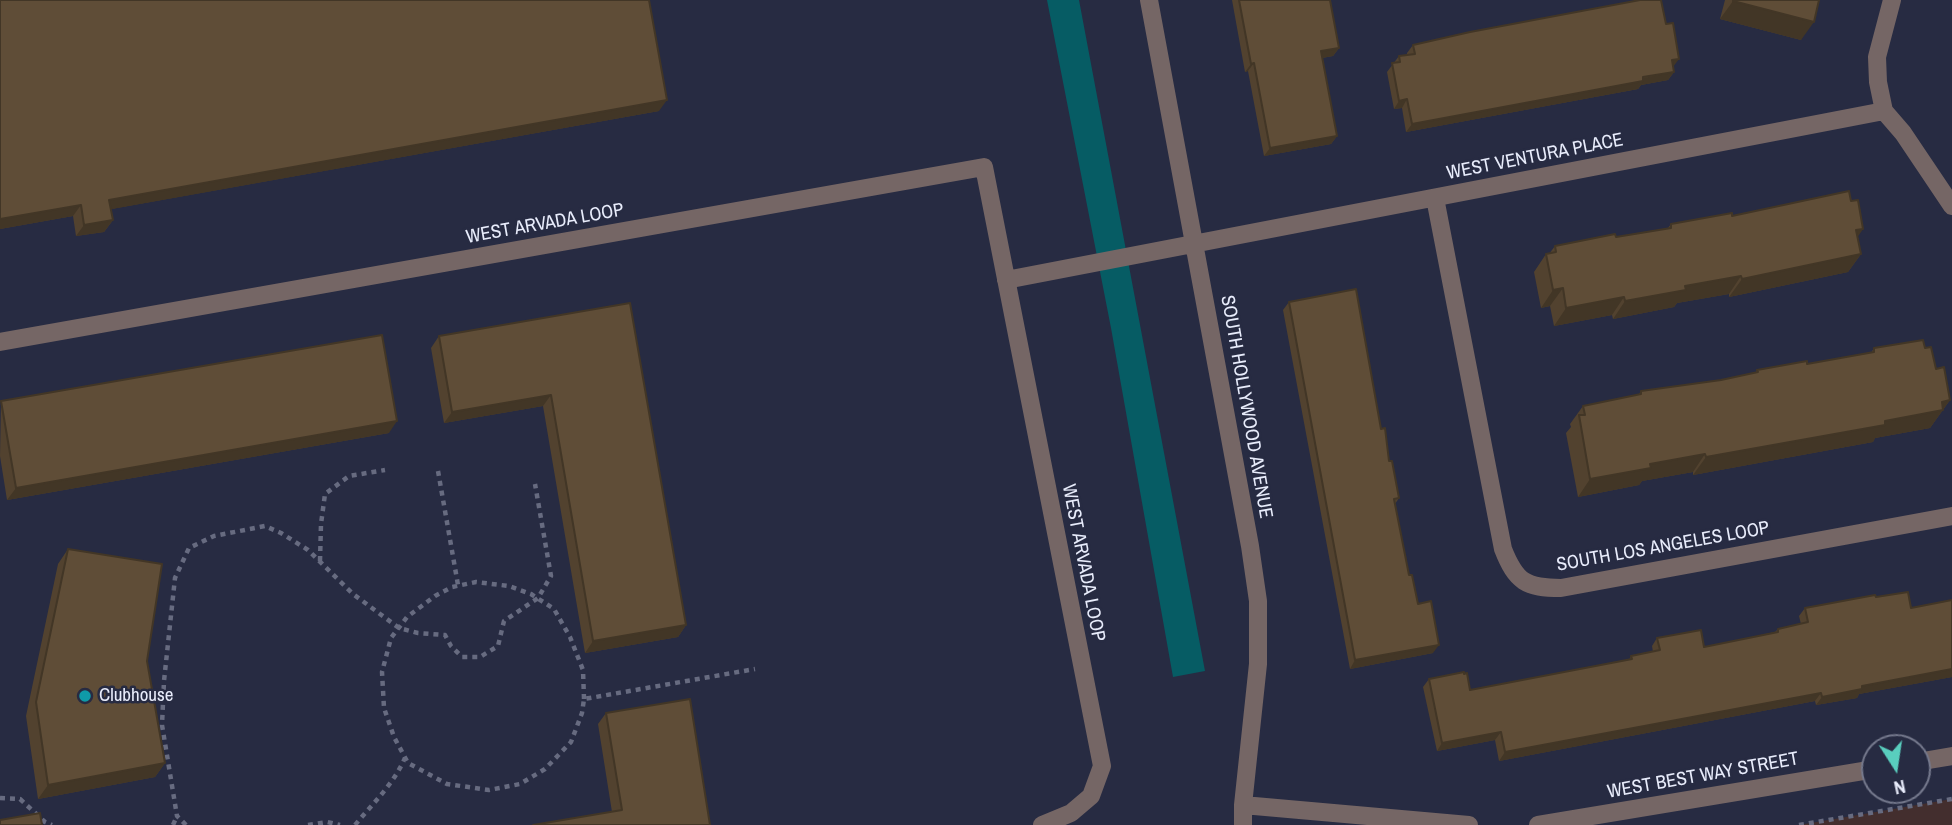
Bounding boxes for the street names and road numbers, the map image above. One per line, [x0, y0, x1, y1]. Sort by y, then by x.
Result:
street label: WEST VENTURA PLACE [1445, 129, 1625, 185]
street label: WEST ARVADA LOOP [464, 199, 626, 249]
street label: SOUTH HOLLYWOOD AVENUE [1215, 294, 1277, 520]
street label: WEST ARVADA LOOP [1057, 482, 1109, 644]
street label: SOUTH LOS ANGELES LOOP [1555, 517, 1771, 577]
street label: WEST BEST WAY STREET [1606, 748, 1800, 804]

